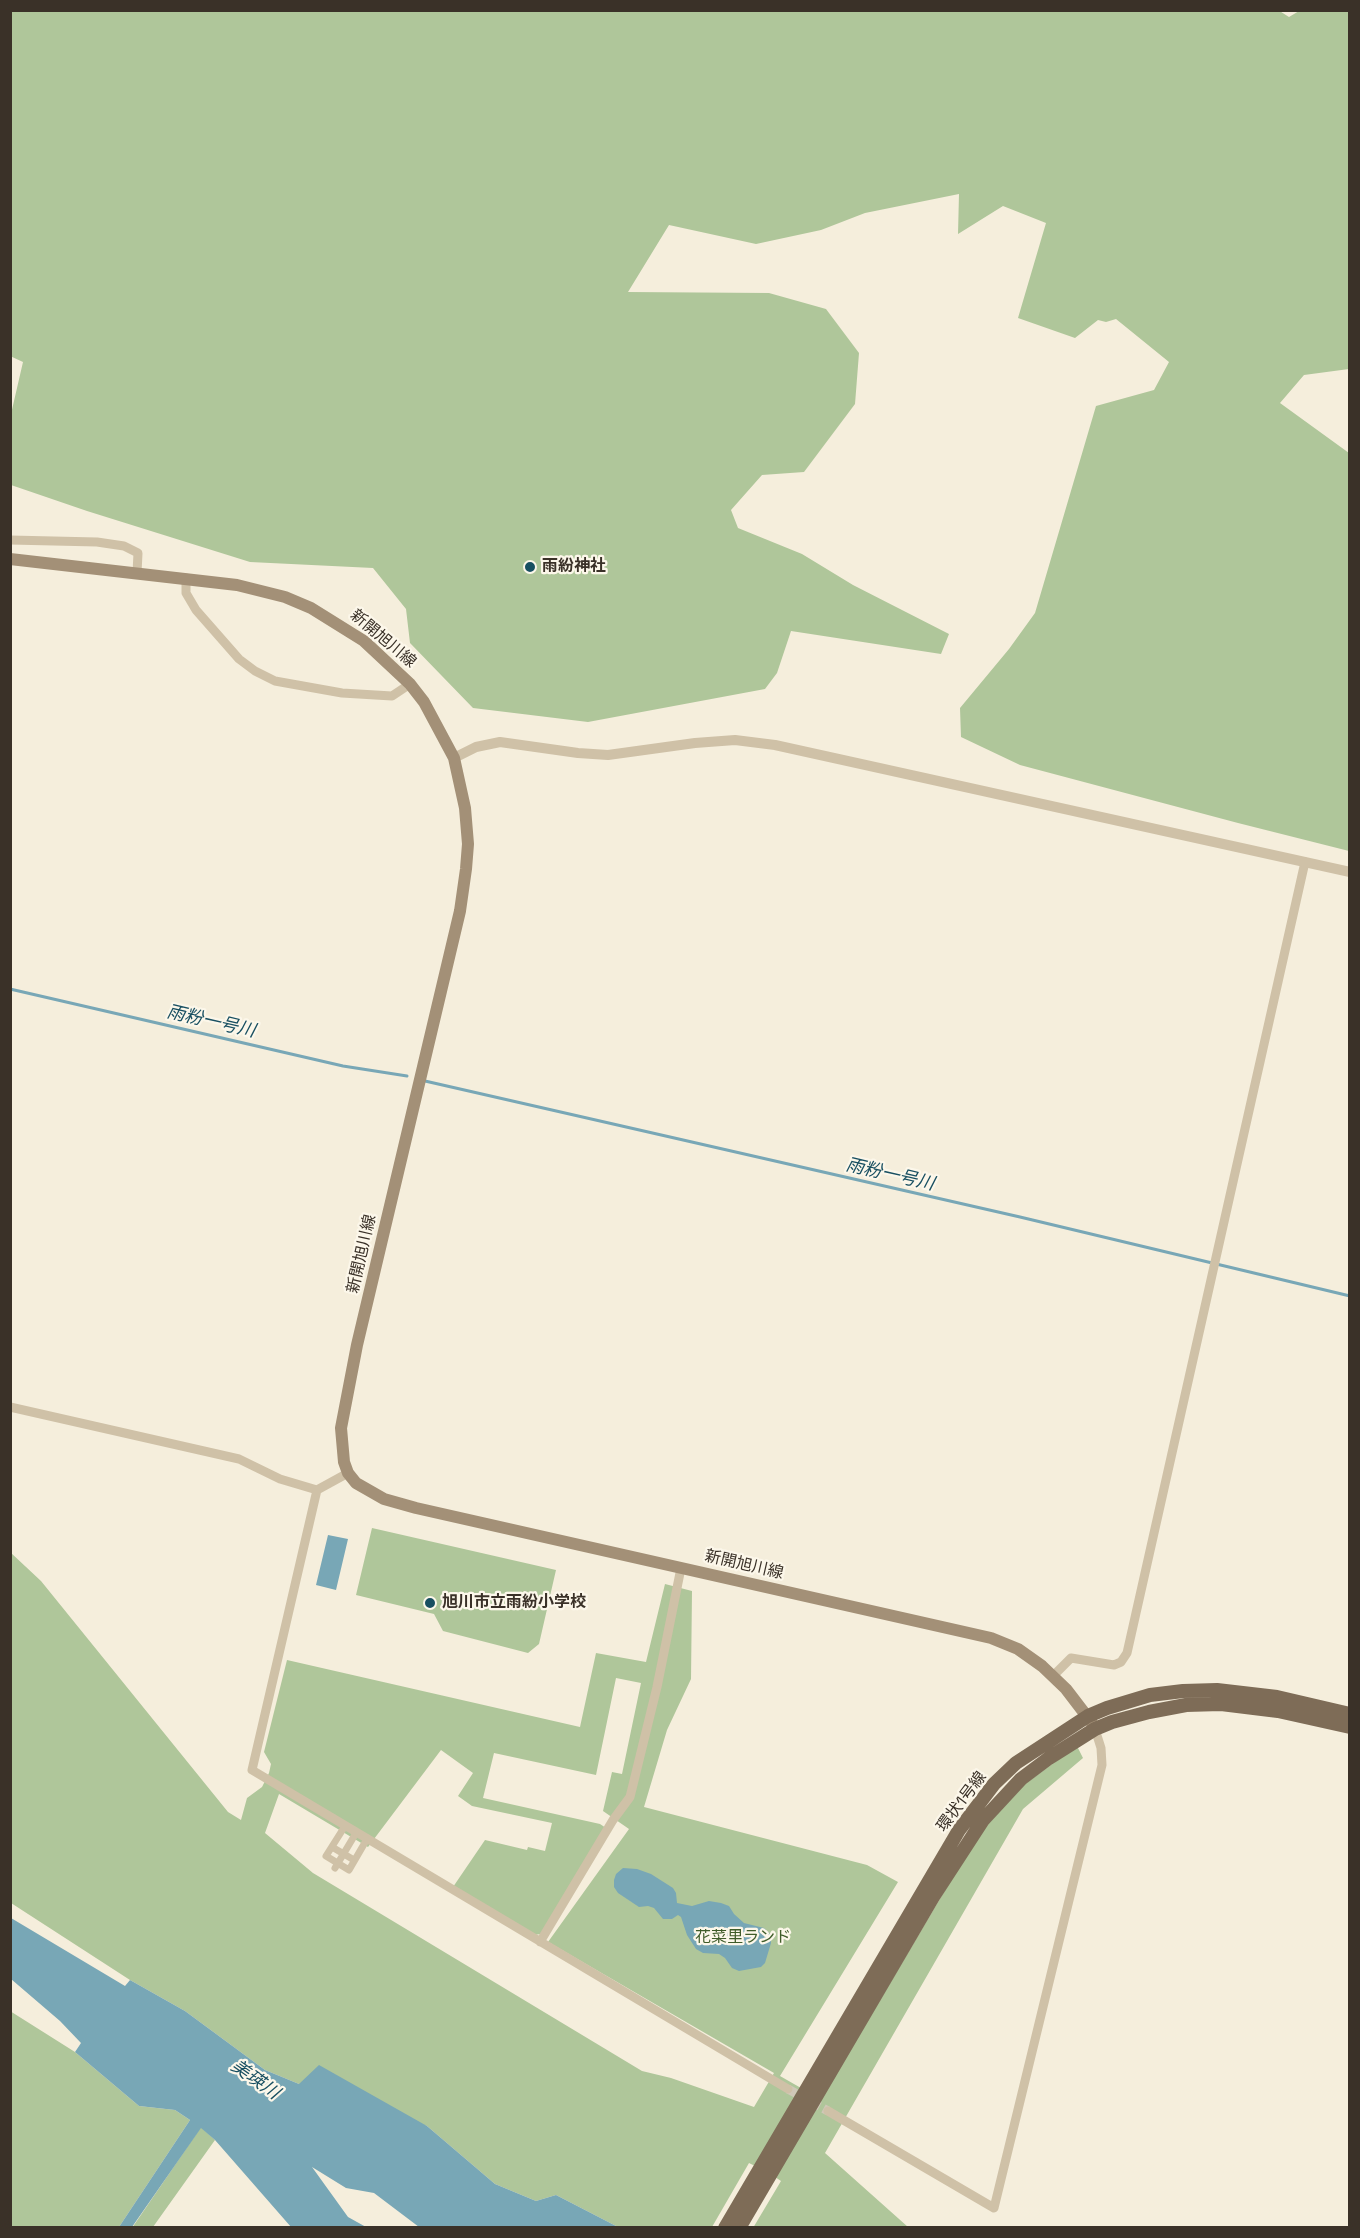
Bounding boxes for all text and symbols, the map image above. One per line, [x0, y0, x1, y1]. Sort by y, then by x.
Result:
place label: 雨紛神社 [542, 557, 606, 577]
marker: 雨紛神社 [523, 560, 537, 574]
street label: 新開旭川線 [346, 606, 420, 672]
water label: 雨粉一号川 [165, 1001, 257, 1043]
water label: 雨粉一号川 [844, 1154, 936, 1196]
street label: 新開旭川線 [344, 1213, 380, 1295]
street label: 新開旭川線 [703, 1547, 785, 1583]
place label: 旭川市立雨紛小学校 [442, 1593, 586, 1613]
marker: 旭川市立雨紛小学校 [423, 1596, 437, 1610]
street label: 環状1号線 [933, 1768, 991, 1836]
park label: 花菜里ランド [695, 1928, 791, 1948]
water label: 美瑛川 [227, 2056, 283, 2104]

